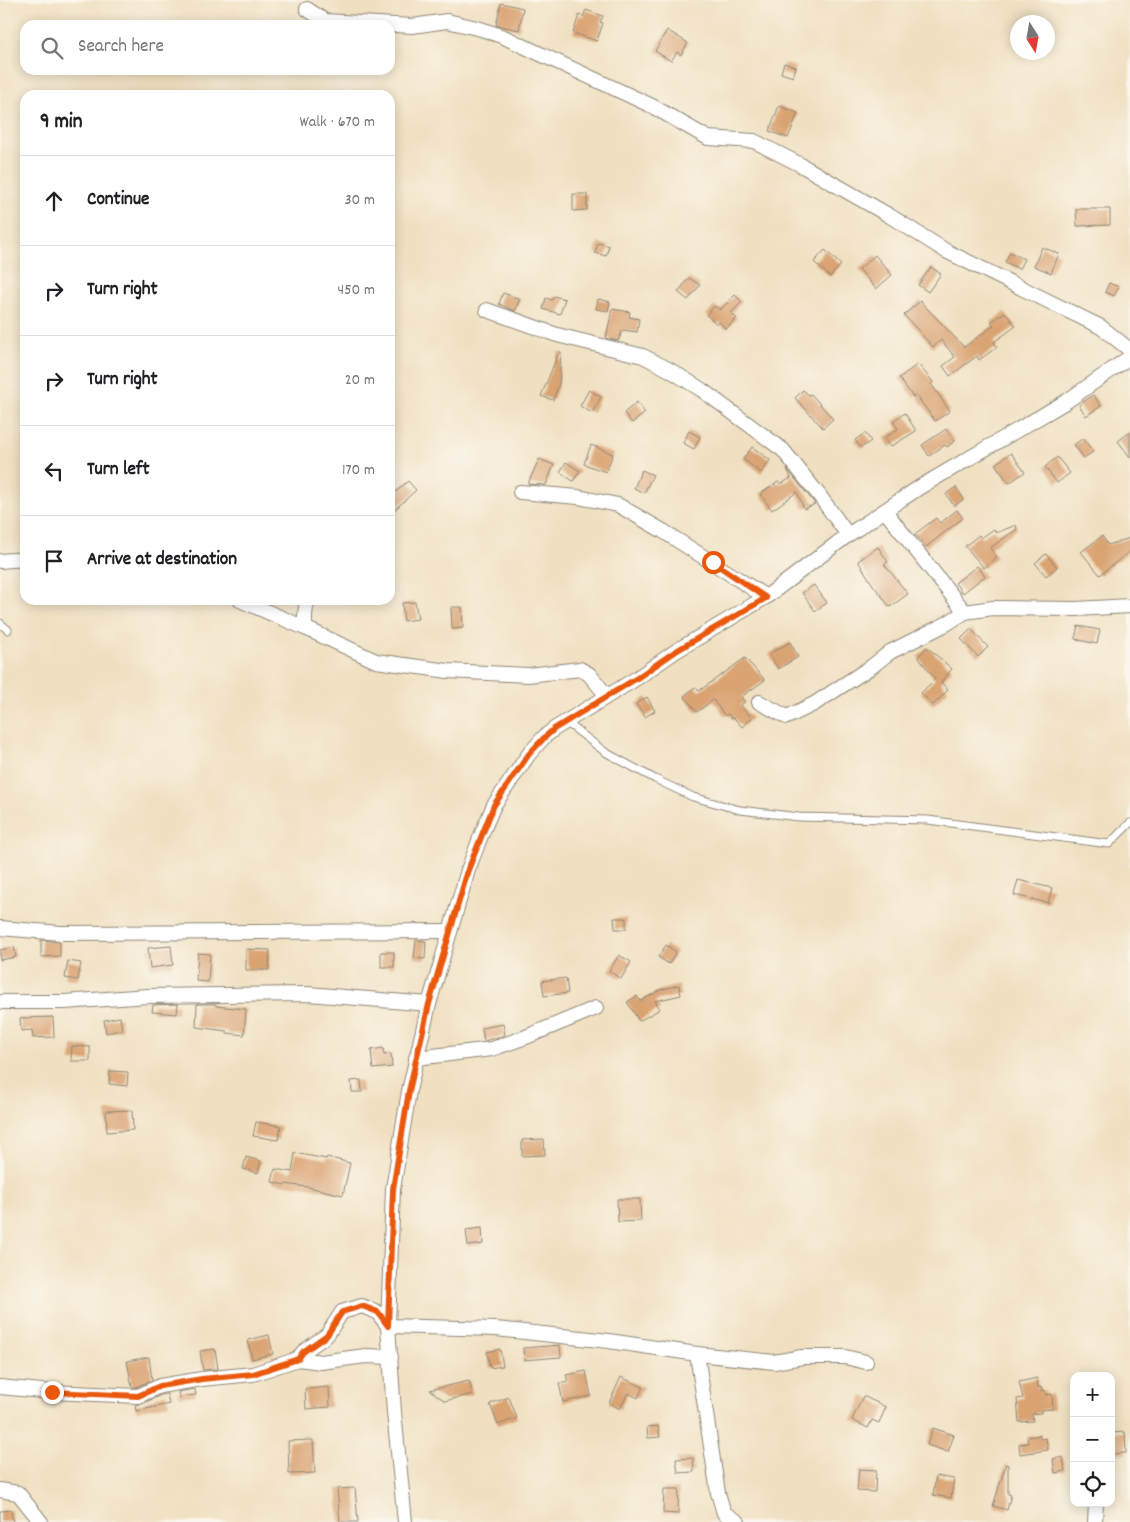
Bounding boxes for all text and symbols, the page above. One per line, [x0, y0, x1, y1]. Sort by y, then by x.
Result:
north arrow [1010, 15, 1055, 60]
search box [20, 20, 395, 75]
icon: search [38, 34, 66, 62]
text: Search here [78, 34, 164, 61]
text: 9 min [40, 108, 82, 138]
text: Walk · 670 m [300, 111, 375, 134]
icon: ahead [40, 187, 68, 215]
text: Continue [87, 187, 149, 214]
text: 30 m [345, 189, 375, 212]
icon: right [40, 277, 68, 305]
text: Turn right [87, 277, 158, 304]
text: 450 m [338, 279, 375, 302]
icon: right [40, 367, 68, 395]
text: Turn right [87, 367, 158, 394]
text: 20 m [345, 369, 375, 392]
icon: left [40, 457, 68, 485]
text: Turn left [87, 457, 150, 484]
text: 170 m [342, 459, 375, 482]
icon: arrive [40, 547, 68, 575]
text: Arrive at destination [87, 547, 237, 574]
route start [702, 551, 725, 574]
map controls [1070, 1372, 1115, 1507]
button: + [1070, 1372, 1115, 1417]
route end [41, 1381, 64, 1404]
button: − [1070, 1417, 1115, 1462]
button: locate [1070, 1462, 1115, 1507]

